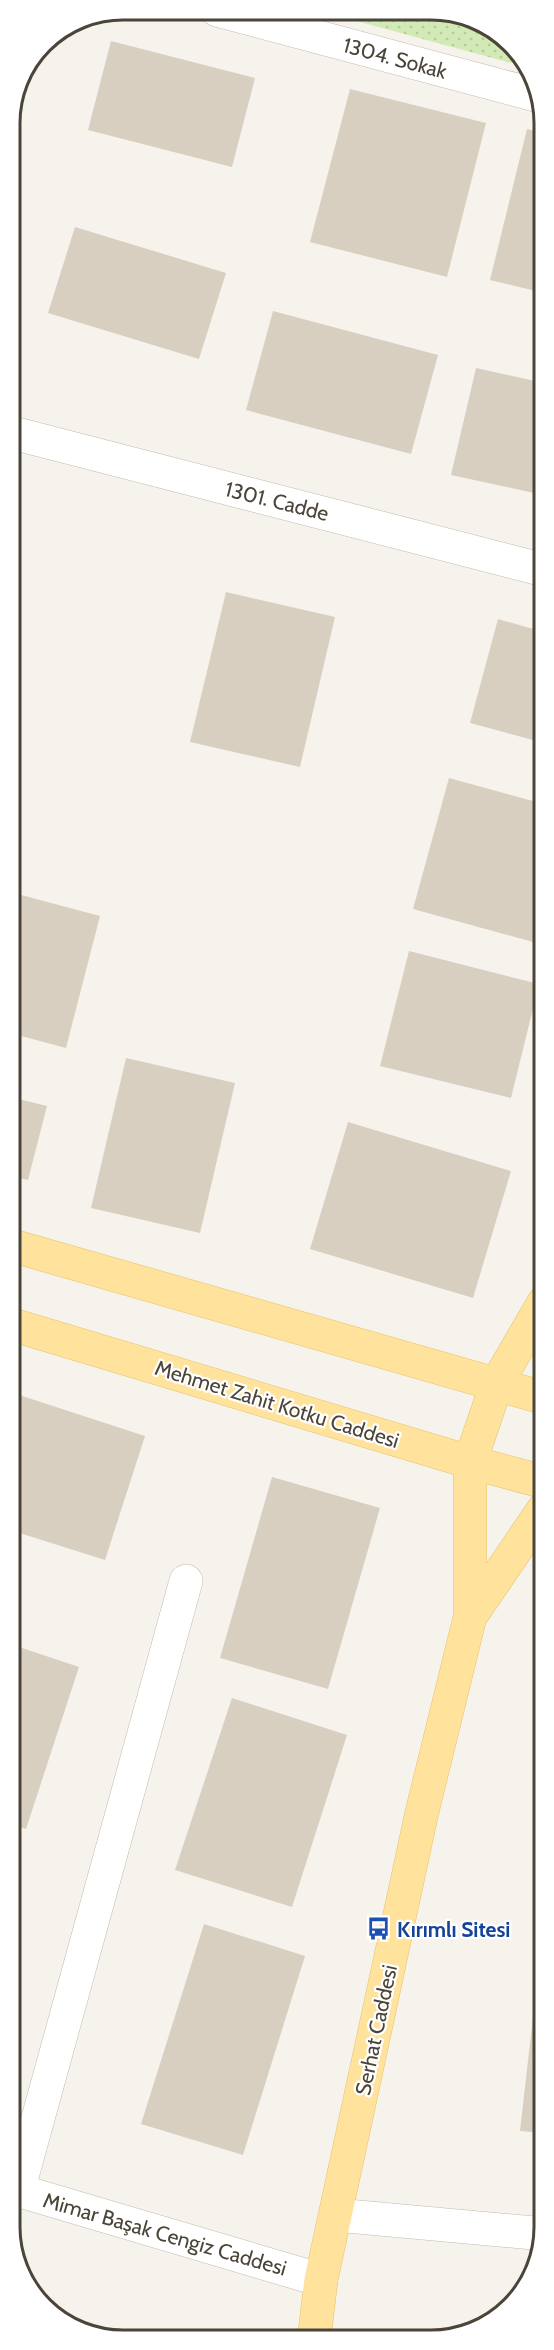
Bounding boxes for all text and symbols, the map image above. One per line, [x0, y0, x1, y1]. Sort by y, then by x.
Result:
street label: 1304. Sokak [340, 32, 450, 84]
street label: 1301. Cadde [223, 476, 332, 526]
street label: Mehmet Zahit Kotku Caddesi [152, 1355, 402, 1453]
bus stop icon: Kırımlı Sitesi [366, 1916, 392, 1942]
place label: Kırımlı Sitesi [397, 1917, 510, 1942]
street label: Serhat Caddesi [350, 1962, 402, 2098]
street label: Mimar Başak Cengiz Caddesi [40, 2187, 290, 2281]

